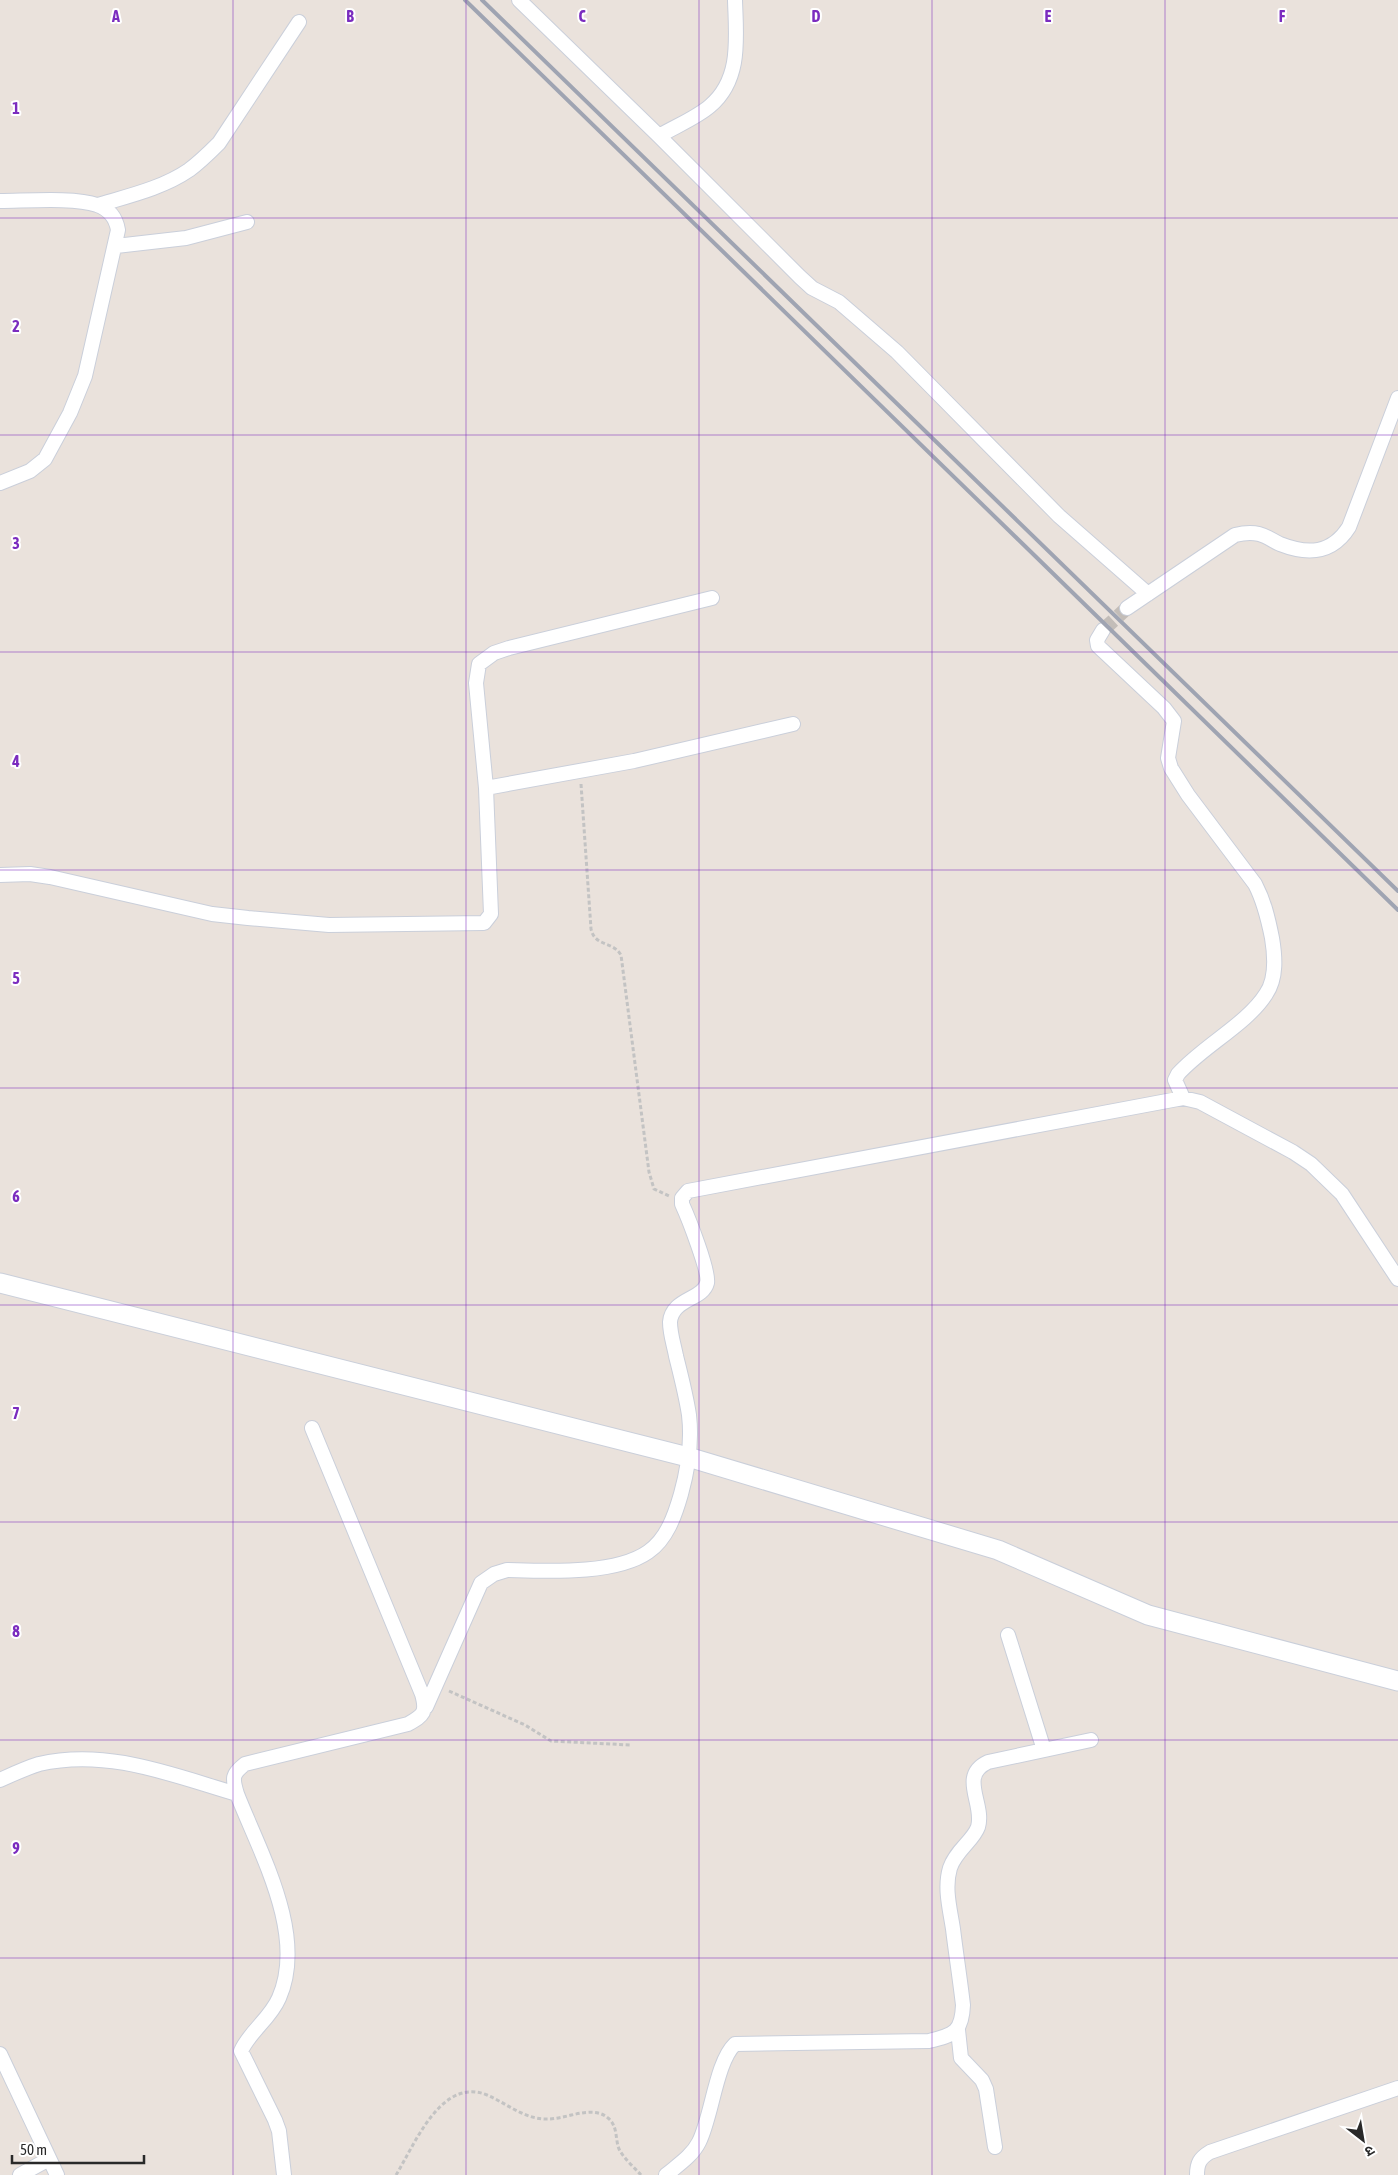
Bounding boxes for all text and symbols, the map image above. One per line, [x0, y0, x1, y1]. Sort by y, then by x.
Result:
text: A [111, 7, 120, 25]
text: B [346, 7, 354, 25]
text: C [578, 7, 586, 25]
text: D [812, 7, 821, 25]
text: E [1045, 7, 1052, 25]
text: F [1279, 7, 1286, 25]
text: 1 [12, 99, 20, 117]
text: 2 [12, 317, 20, 335]
text: 3 [12, 534, 20, 552]
text: 4 [11, 752, 20, 770]
text: 5 [12, 969, 20, 987]
text: 6 [12, 1187, 20, 1205]
text: 7 [12, 1404, 20, 1422]
text: 8 [12, 1622, 20, 1640]
text: 9 [12, 1839, 20, 1857]
north arrow [1338, 2115, 1388, 2165]
scale bar [12, 2132, 145, 2164]
text: 50 m [20, 2141, 47, 2158]
text: उ [1361, 2142, 1377, 2161]

